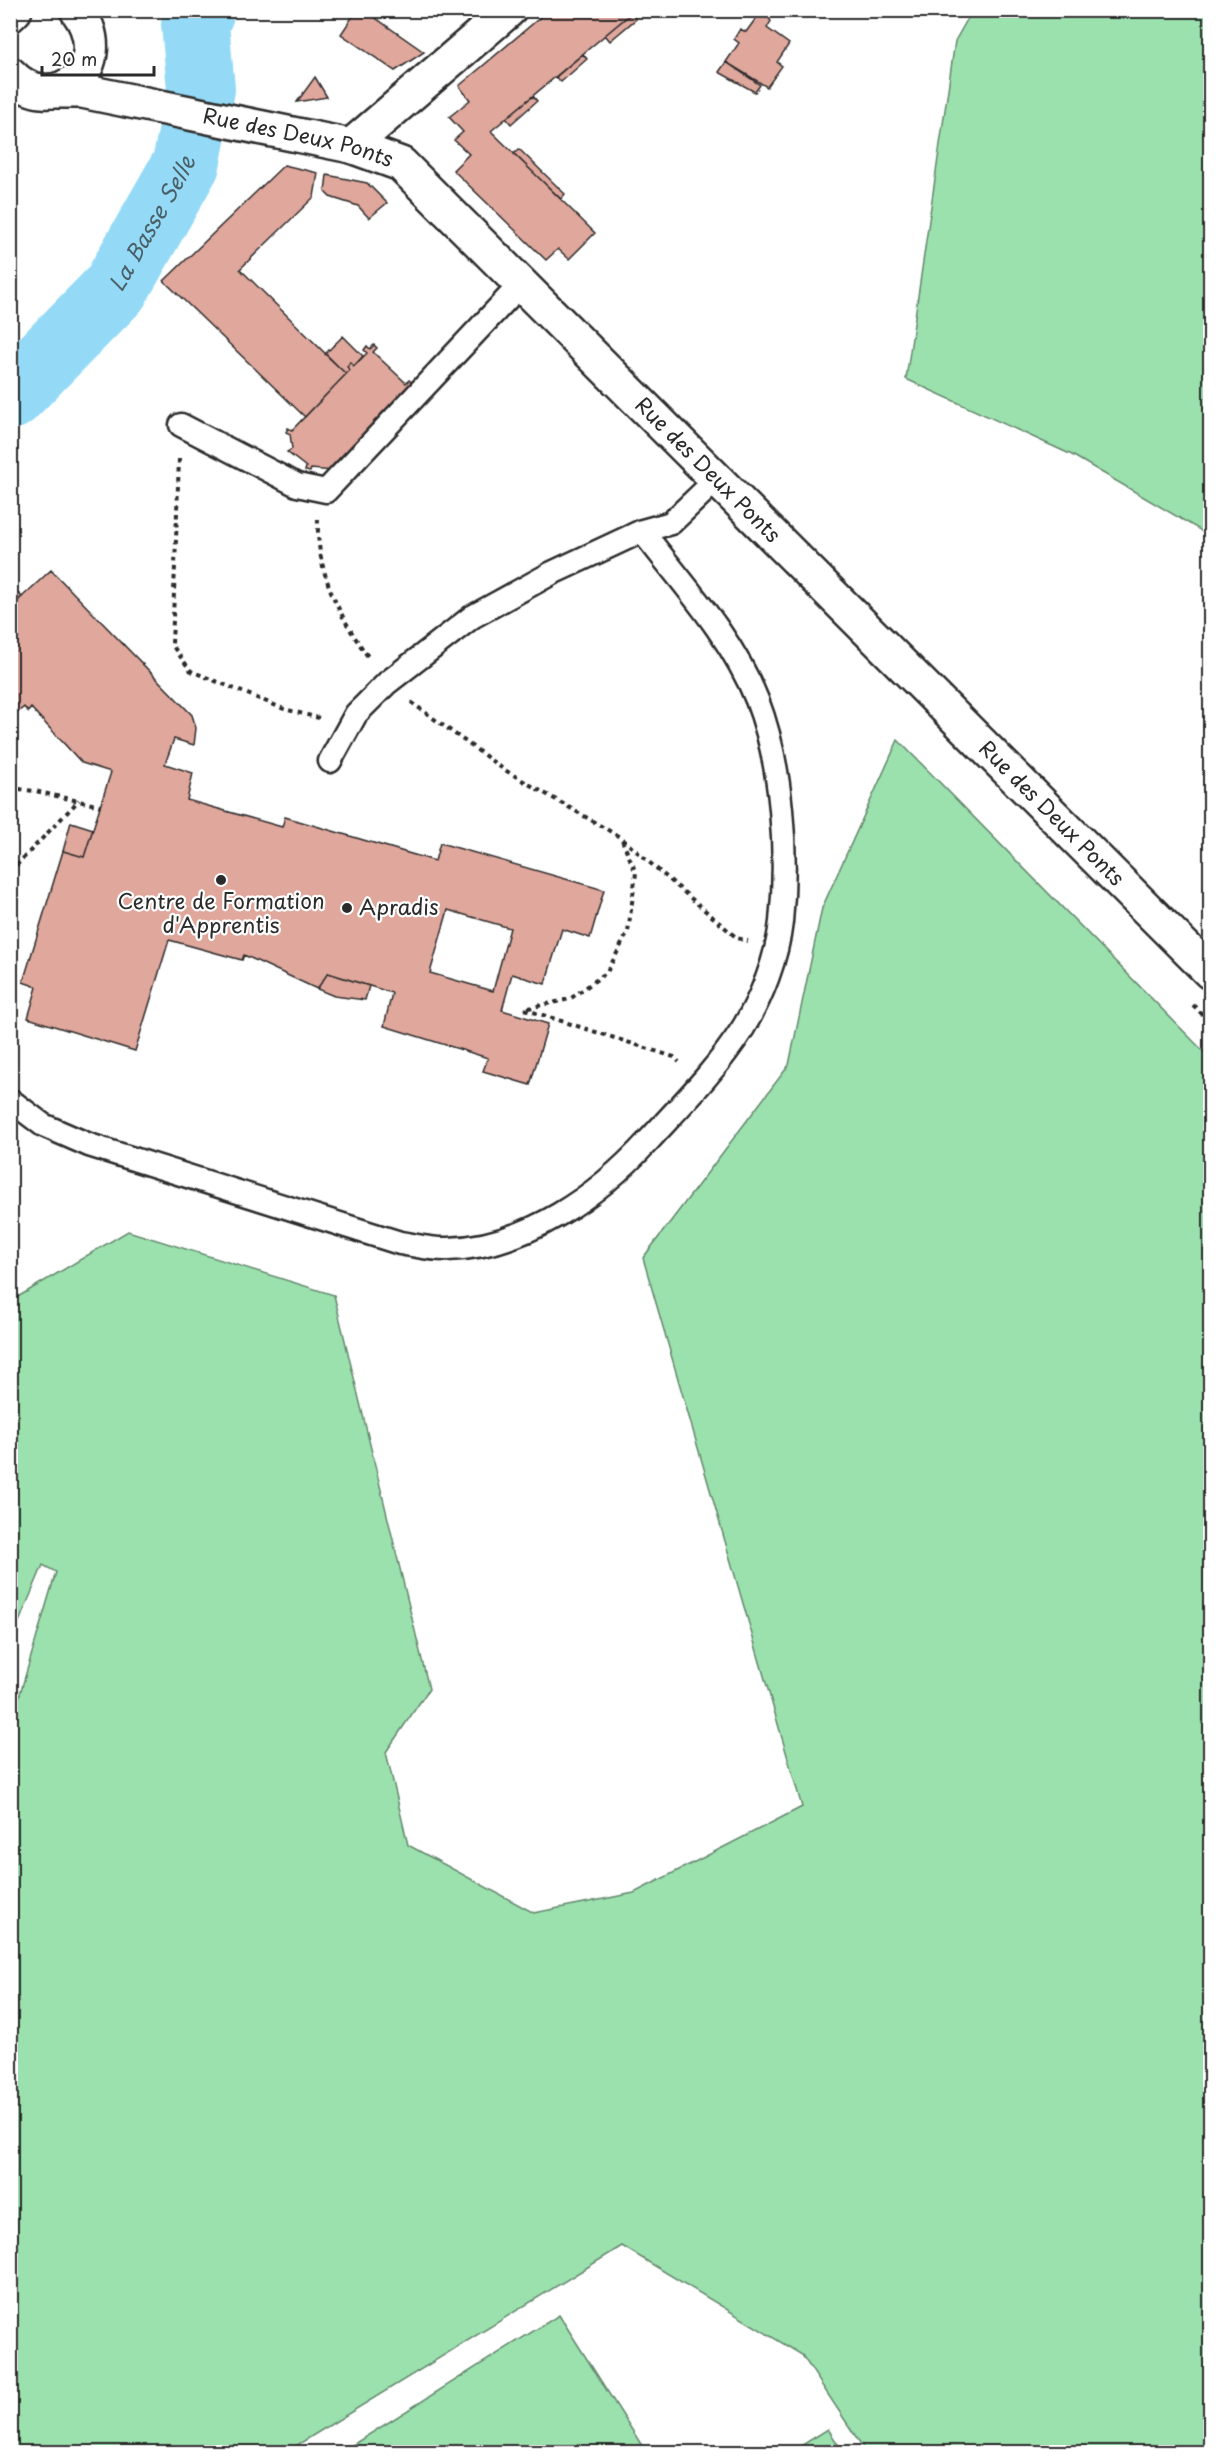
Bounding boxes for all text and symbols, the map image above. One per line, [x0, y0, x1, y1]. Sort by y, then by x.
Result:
scale bar [42, 39, 154, 77]
text: 20 m [51, 45, 97, 72]
street label: Rue des Deux Ponts [200, 98, 398, 174]
water label: La Basse Selle [99, 153, 202, 297]
street label: Rue des Deux Ponts [629, 389, 789, 549]
street label: Rue des Deux Ponts [973, 732, 1133, 892]
marker: Centre de Formation d'Apprentis [214, 873, 228, 887]
place label: Centre de Formation d'Apprentis [117, 884, 325, 940]
place label: Apradis [359, 890, 439, 922]
marker: Apradis [340, 901, 354, 915]

